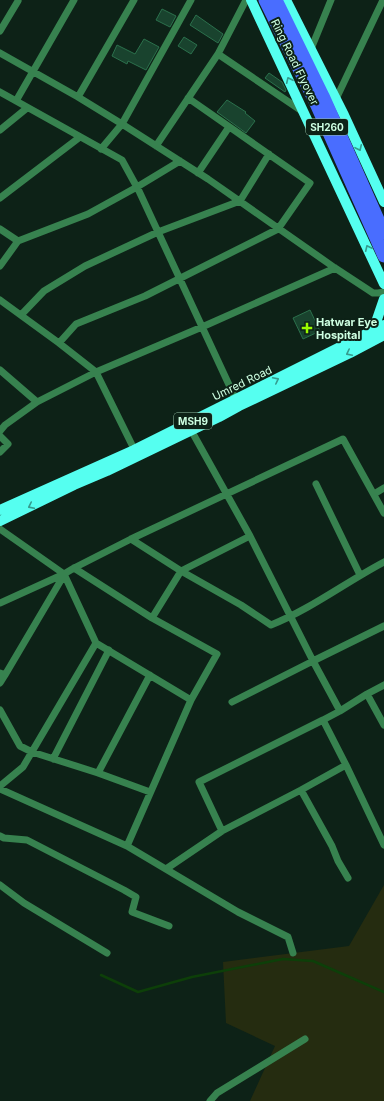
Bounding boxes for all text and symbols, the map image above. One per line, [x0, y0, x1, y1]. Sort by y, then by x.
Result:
street label: Ring Road Flyover [268, 17, 322, 107]
one-way arrow [286, 76, 294, 84]
road number: SH260 [306, 119, 348, 135]
one-way arrow [354, 144, 362, 152]
one-way arrow [365, 245, 373, 253]
place label: Hatwar Eye Hospital [316, 315, 378, 342]
marker: Hatwar Eye Hospital [301, 322, 313, 334]
one-way arrow [346, 348, 354, 355]
street label: Umred Road [210, 363, 274, 403]
one-way arrow [271, 377, 279, 385]
road number: MSH9 [174, 413, 212, 429]
one-way arrow [27, 501, 35, 509]

